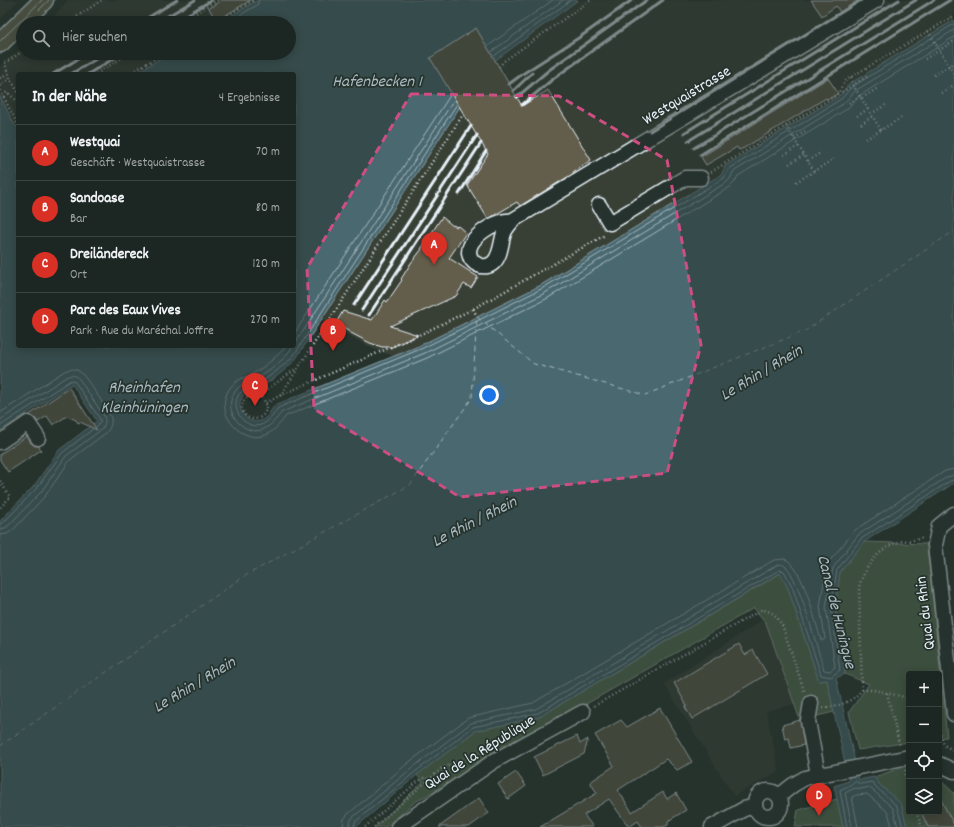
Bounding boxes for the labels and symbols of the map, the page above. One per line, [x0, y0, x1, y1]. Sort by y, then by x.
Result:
street label: Westquaistrasse [638, 60, 736, 132]
water label: Hafenbecken 1 [332, 71, 423, 95]
pin: A [421, 232, 447, 265]
pin: B [320, 318, 346, 351]
water label: Le Rhin / Rhein [716, 339, 809, 408]
pin: C [242, 373, 268, 406]
water label: Rheinhafen Kleinhüningen [100, 377, 189, 421]
your location [479, 385, 499, 405]
water label: Le Rhin / Rhein [428, 491, 523, 555]
water label: Canal de Huningue [809, 553, 861, 673]
street label: Quai du Rhin [910, 575, 942, 651]
water label: Le Rhin / Rhein [149, 651, 242, 720]
street label: Quai de la République [420, 710, 540, 796]
pin: D [806, 783, 832, 816]

